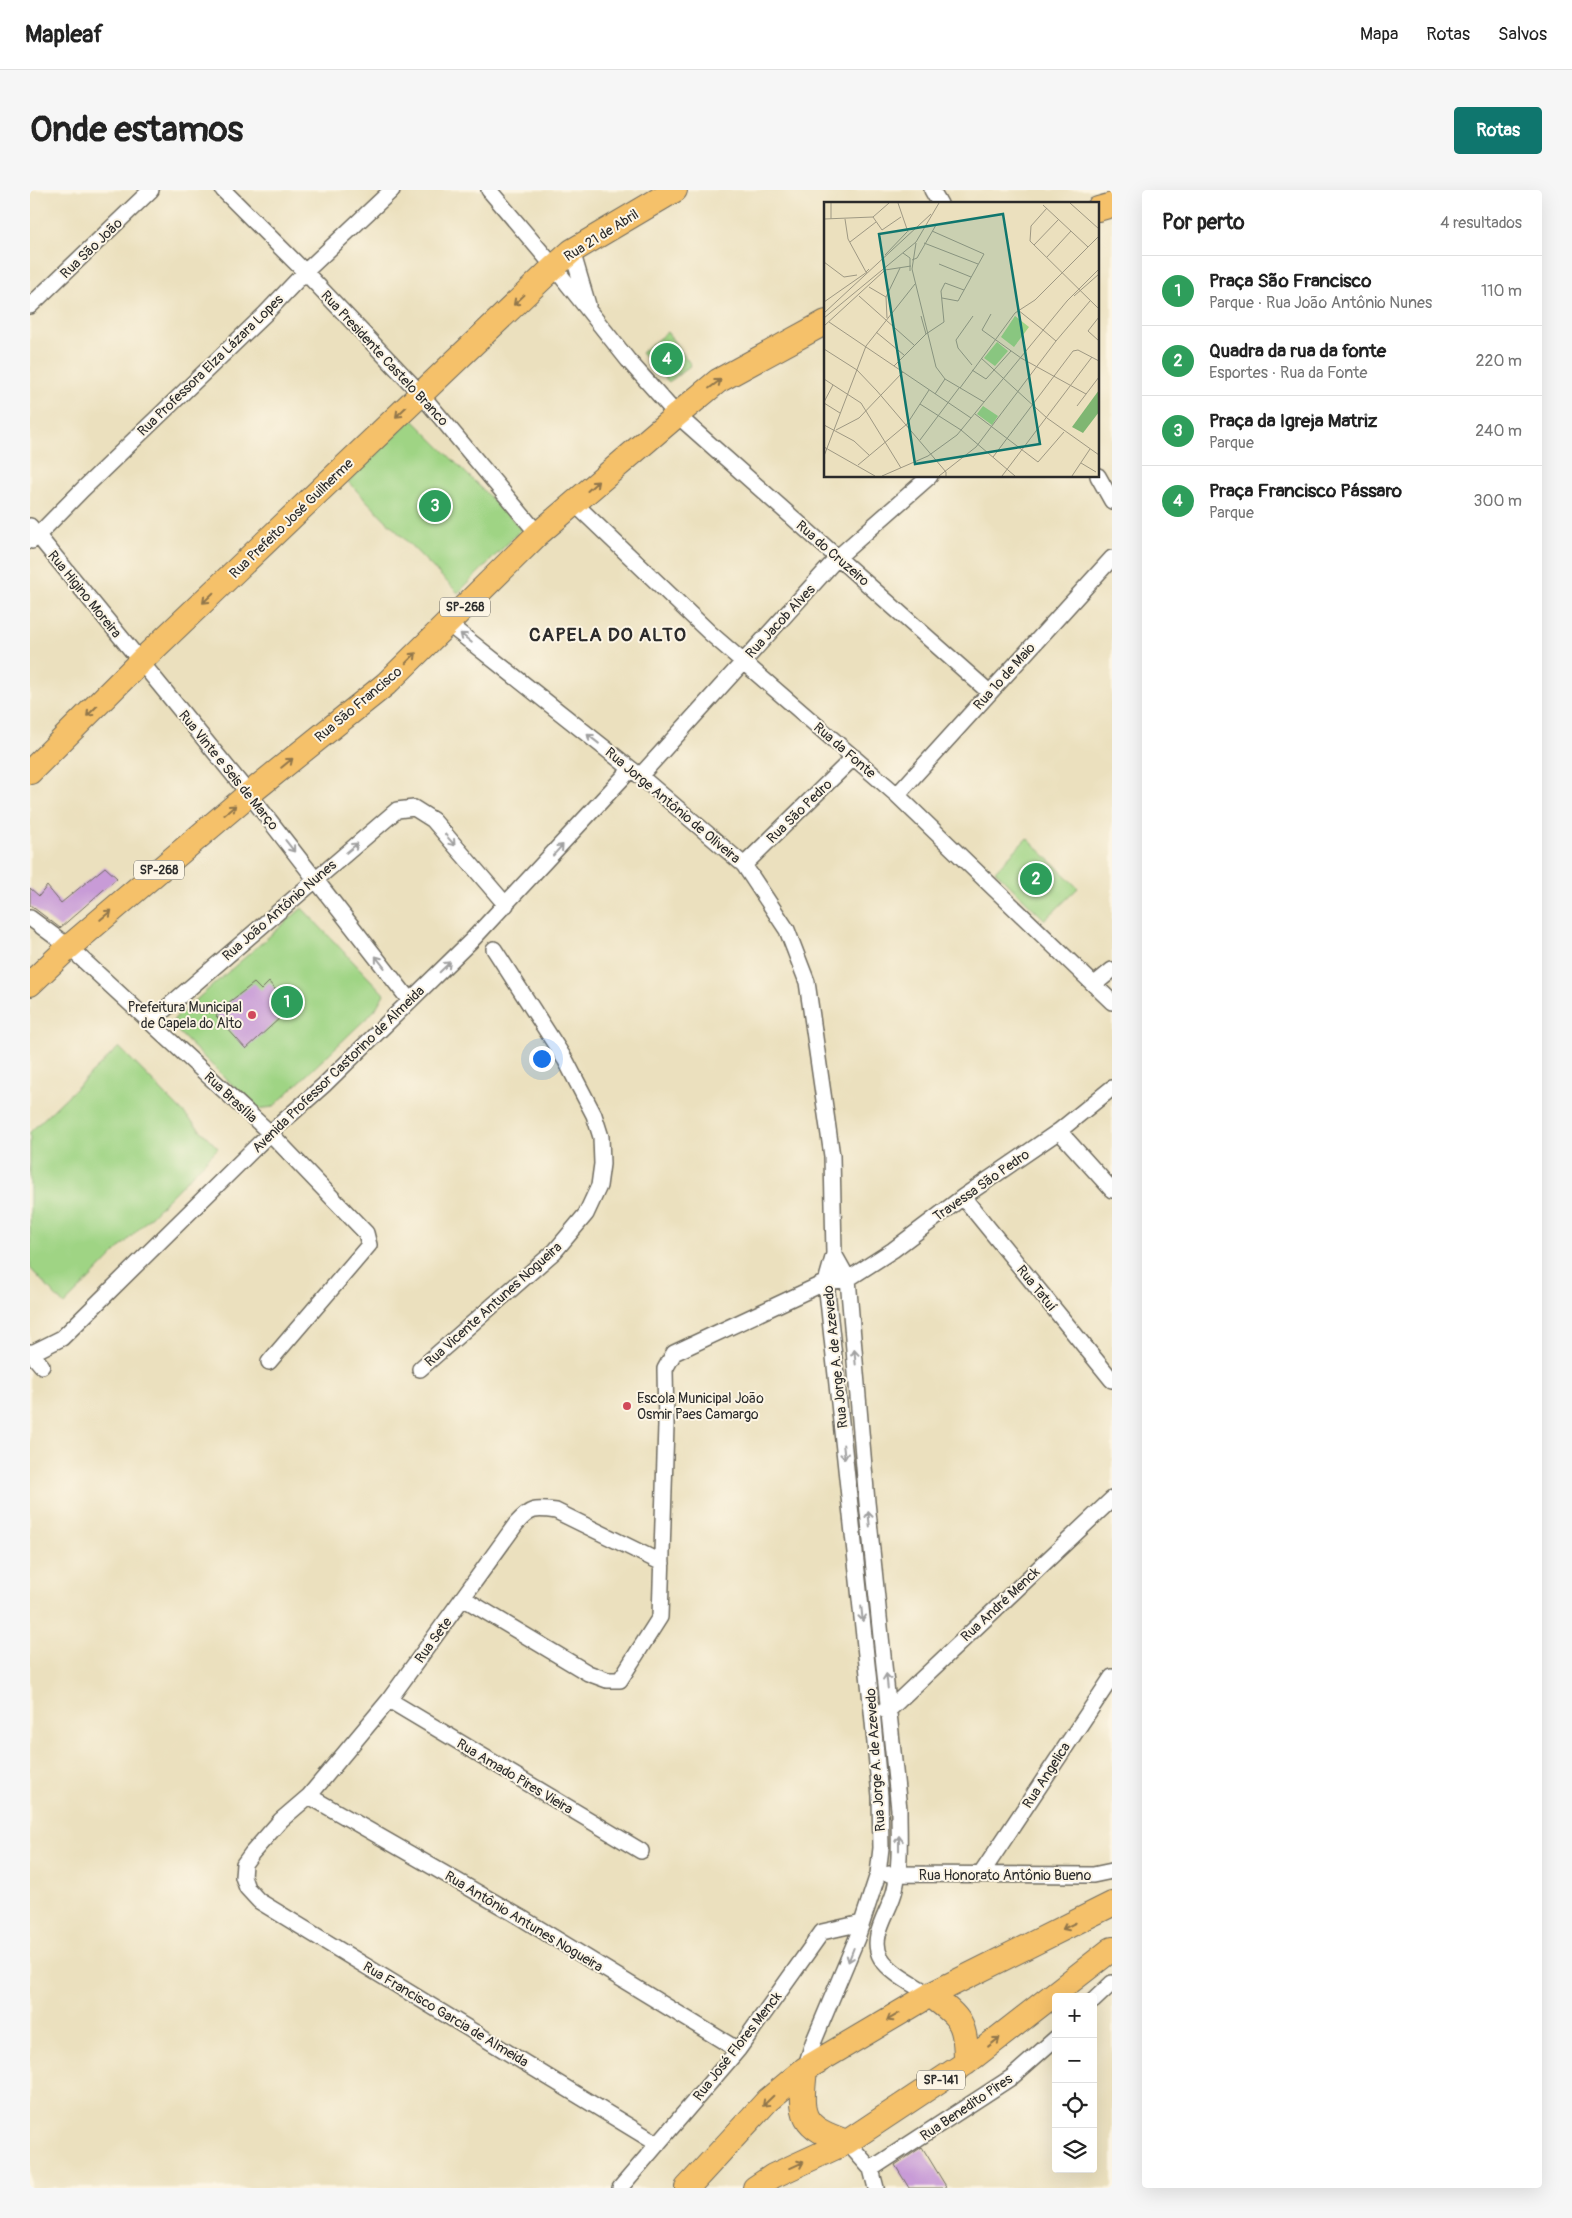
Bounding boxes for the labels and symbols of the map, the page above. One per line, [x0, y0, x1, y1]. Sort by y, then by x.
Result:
inset map [824, 202, 1100, 478]
street label: Rua 21 de Abril [561, 206, 642, 265]
street label: Rua São João [57, 214, 126, 282]
street label: Rua Presidente Castelo Branco [317, 287, 452, 430]
street label: Rua Professora Elza Lázara Lopes [134, 291, 287, 440]
one-way arrow [512, 294, 525, 306]
pin: 4 [651, 340, 683, 378]
one-way arrow [708, 379, 722, 389]
one-way arrow [395, 406, 407, 418]
street label: Rua Prefeito José Guilherme [226, 455, 357, 582]
one-way arrow [586, 480, 599, 492]
pin: 3 [419, 487, 451, 525]
street label: Rua do Cruzeiro [793, 517, 873, 590]
street label: Rua Higino Moreira [44, 547, 125, 641]
street label: Rua Jacob Alves [742, 581, 819, 662]
one-way arrow [203, 591, 215, 603]
road number: SP-268 [440, 598, 490, 617]
district label: CAPELA DO ALTO [529, 623, 687, 647]
one-way arrow [460, 632, 473, 643]
street label: Rua 1º de Maio [970, 639, 1039, 713]
one-way arrow [405, 652, 417, 664]
street label: Rua São Francisco [311, 663, 406, 746]
one-way arrow [86, 705, 98, 717]
street label: Rua Vinte e Seis de Março [175, 707, 282, 834]
street label: Rua da Fonte [810, 719, 879, 782]
one-way arrow [587, 733, 600, 744]
street label: Rua Jorge Antônio de Oliveira [602, 744, 744, 867]
one-way arrow [281, 757, 294, 768]
street label: Rua São Pedro [763, 776, 836, 847]
one-way arrow [223, 805, 236, 816]
one-way arrow [444, 833, 456, 846]
one-way arrow [284, 839, 295, 852]
one-way arrow [346, 842, 359, 853]
one-way arrow [552, 844, 564, 857]
street label: Rua João Antônio Nunes [219, 856, 340, 965]
road number: SP-268 [134, 860, 184, 880]
pin: 2 [1020, 860, 1052, 898]
one-way arrow [99, 910, 112, 921]
one-way arrow [374, 956, 385, 969]
one-way arrow [439, 961, 451, 973]
street label: Avenida Professor Castorino de Almeida [249, 982, 428, 1156]
pin: 1 [271, 983, 303, 1021]
place label: Prefeitura Municipal de Capela do Alto [128, 999, 242, 1032]
marker: Prefeitura Municipal de Capela do Alto [246, 1009, 258, 1021]
your location [529, 1046, 555, 1072]
street label: Rua Brasília [200, 1068, 261, 1126]
street label: Travessa São Pedro [930, 1146, 1033, 1225]
street label: Rua Vicente Antunes Nogueira [421, 1238, 565, 1370]
street label: Rua Tatuí [1013, 1262, 1060, 1315]
street label: Rua Jorge A. de Azevedo [819, 1284, 851, 1429]
one-way arrow [850, 1350, 859, 1366]
place label: Escola Municipal João Osmir Paes Camargo [637, 1390, 764, 1423]
marker: Escola Municipal João Osmir Paes Camargo [621, 1400, 633, 1412]
one-way arrow [840, 1444, 849, 1460]
one-way arrow [864, 1512, 874, 1528]
street label: Rua André Menck [957, 1563, 1043, 1645]
one-way arrow [857, 1605, 867, 1621]
street label: Rua Sete [411, 1614, 456, 1666]
one-way arrow [882, 1673, 892, 1689]
street label: Rua Jorge A. de Azevedo [862, 1687, 889, 1832]
street label: Rua Amado Pires Vieira [454, 1735, 576, 1818]
street label: Rua Angelica [1019, 1739, 1074, 1811]
one-way arrow [895, 1835, 904, 1851]
street label: Rua Antônio Antunes Nogueira [442, 1867, 606, 1975]
street label: Rua Honorato Antônio Bueno [919, 1867, 1092, 1884]
one-way arrow [1062, 1922, 1077, 1932]
one-way arrow [846, 1947, 855, 1962]
street label: Rua Francisco Garcia de Almeida [360, 1958, 532, 2071]
street label: Rua José Flores Menck [690, 1988, 785, 2104]
one-way arrow [887, 2012, 901, 2022]
one-way arrow [987, 2036, 1000, 2047]
road number: SP-141 [917, 2070, 965, 2090]
street label: Rua Benedito Pires [917, 2070, 1016, 2145]
one-way arrow [762, 2095, 774, 2107]
one-way arrow [789, 2159, 804, 2169]

